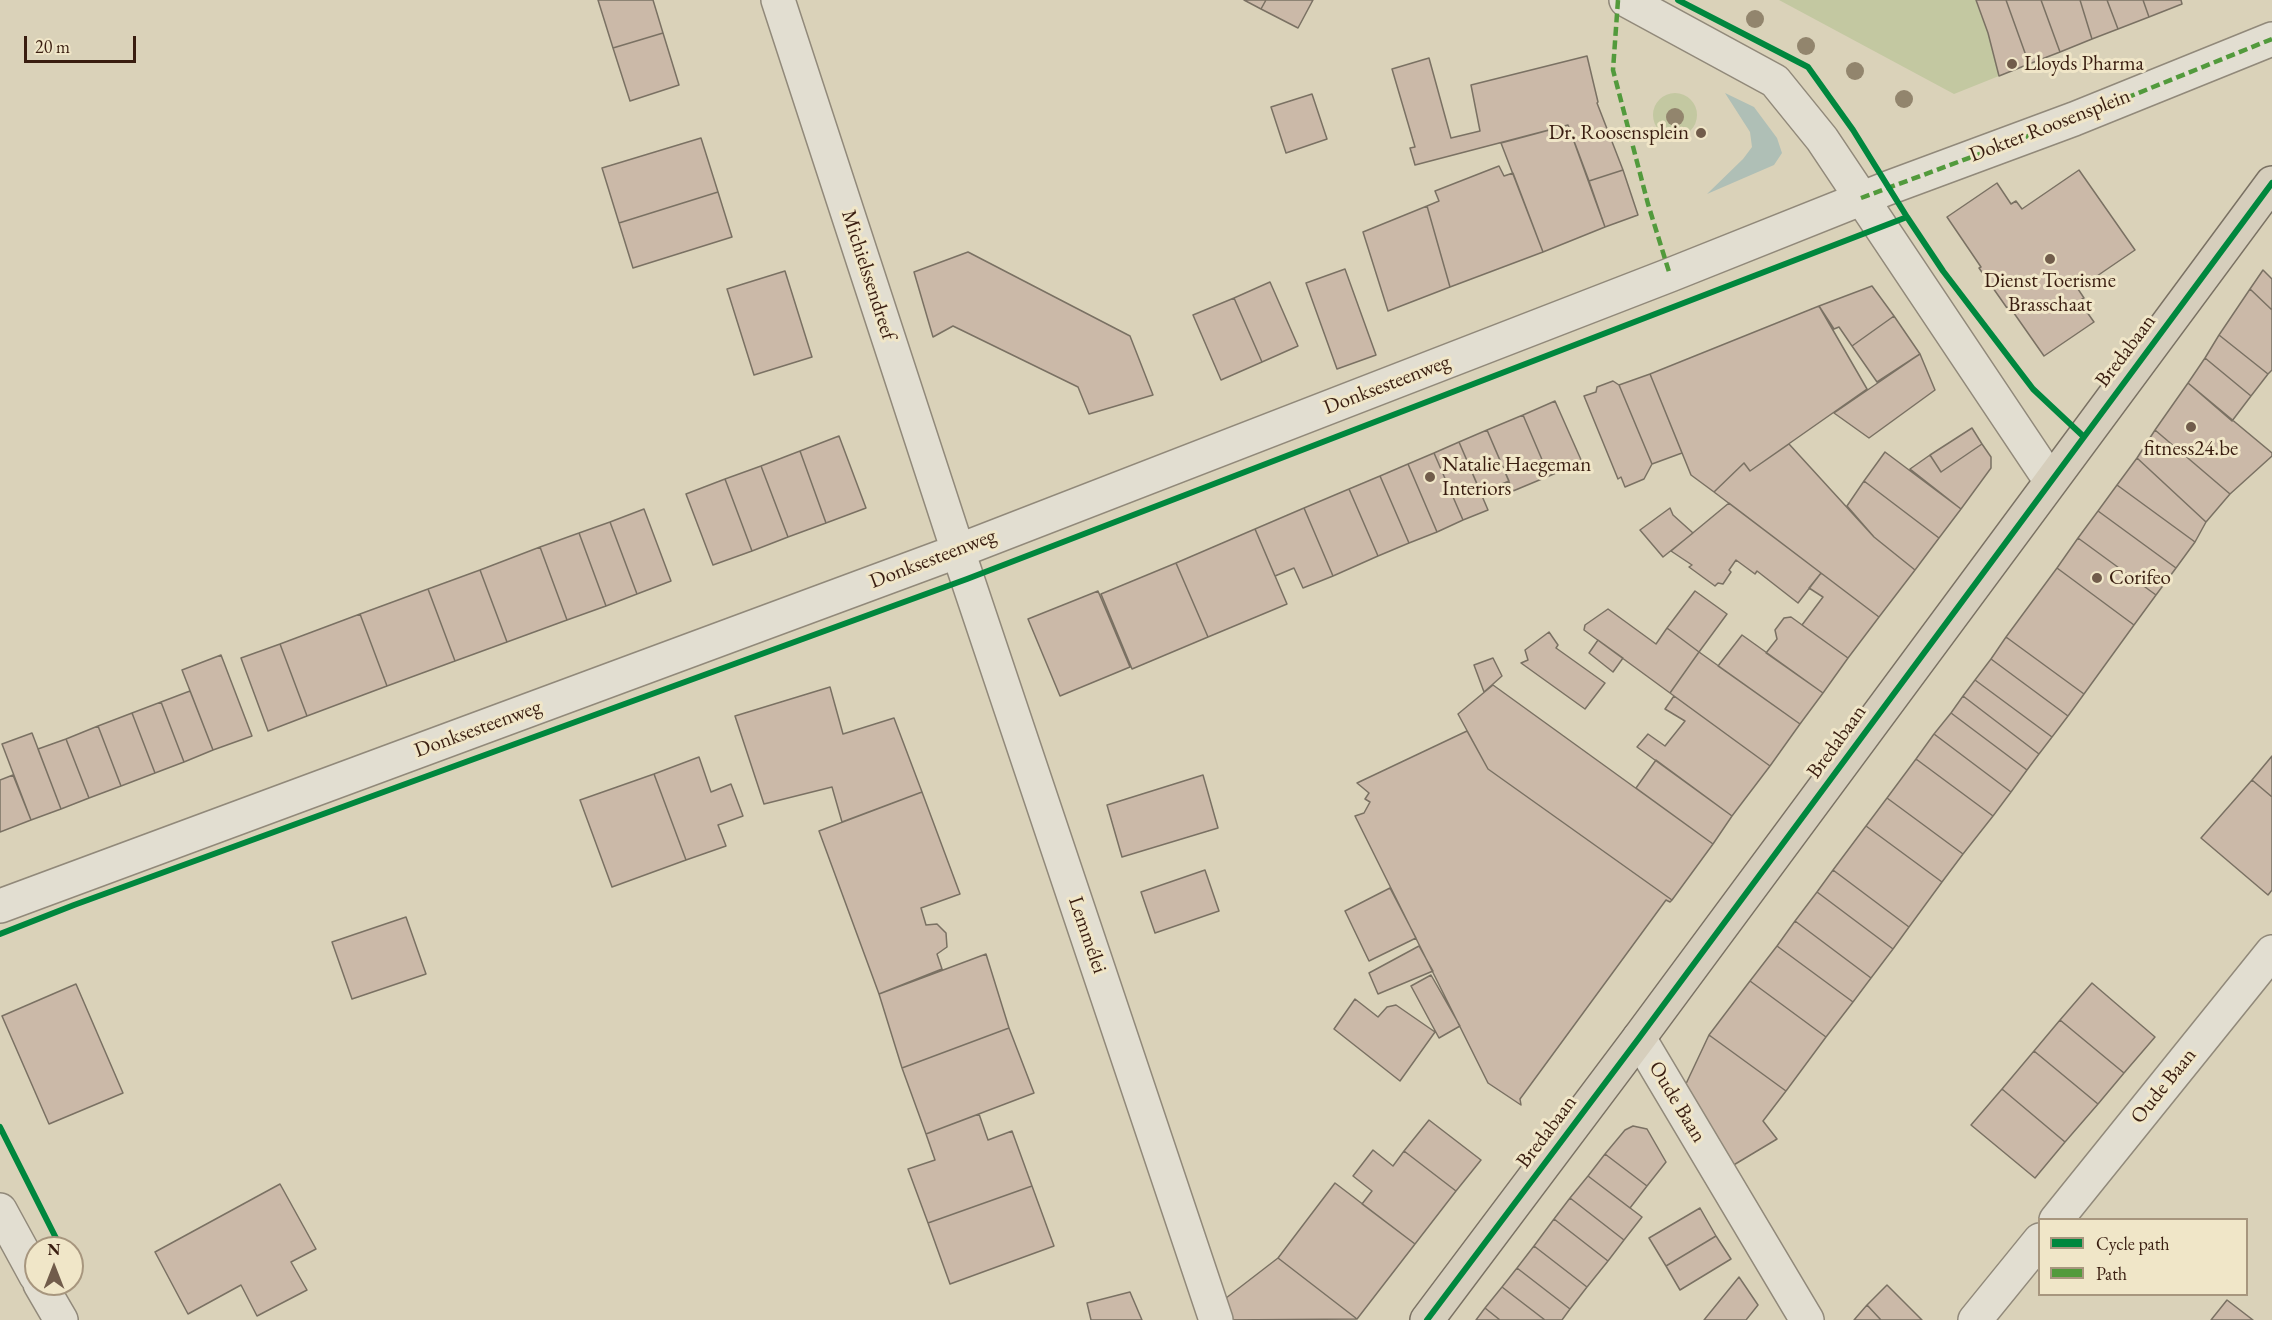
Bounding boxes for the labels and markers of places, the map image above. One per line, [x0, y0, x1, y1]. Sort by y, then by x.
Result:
place label: Lloyds Pharma [2024, 51, 2144, 77]
marker: Lloyds Pharma [2005, 57, 2019, 71]
place label: Dr. Roosensplein [1548, 120, 1689, 146]
marker: Dr. Roosensplein [1694, 126, 1708, 140]
marker: Dienst Toerisme Brasschaat [2043, 252, 2057, 266]
place label: Dienst Toerisme Brasschaat [1984, 268, 2116, 318]
marker: fitness24.be [2184, 420, 2198, 434]
place label: fitness24.be [2144, 436, 2238, 462]
place label: Natalie Haegeman Interiors [1442, 452, 1591, 502]
marker: Natalie Haegeman Interiors [1423, 470, 1437, 484]
place label: Corifeo [2109, 565, 2171, 591]
marker: Corifeo [2090, 571, 2104, 585]

